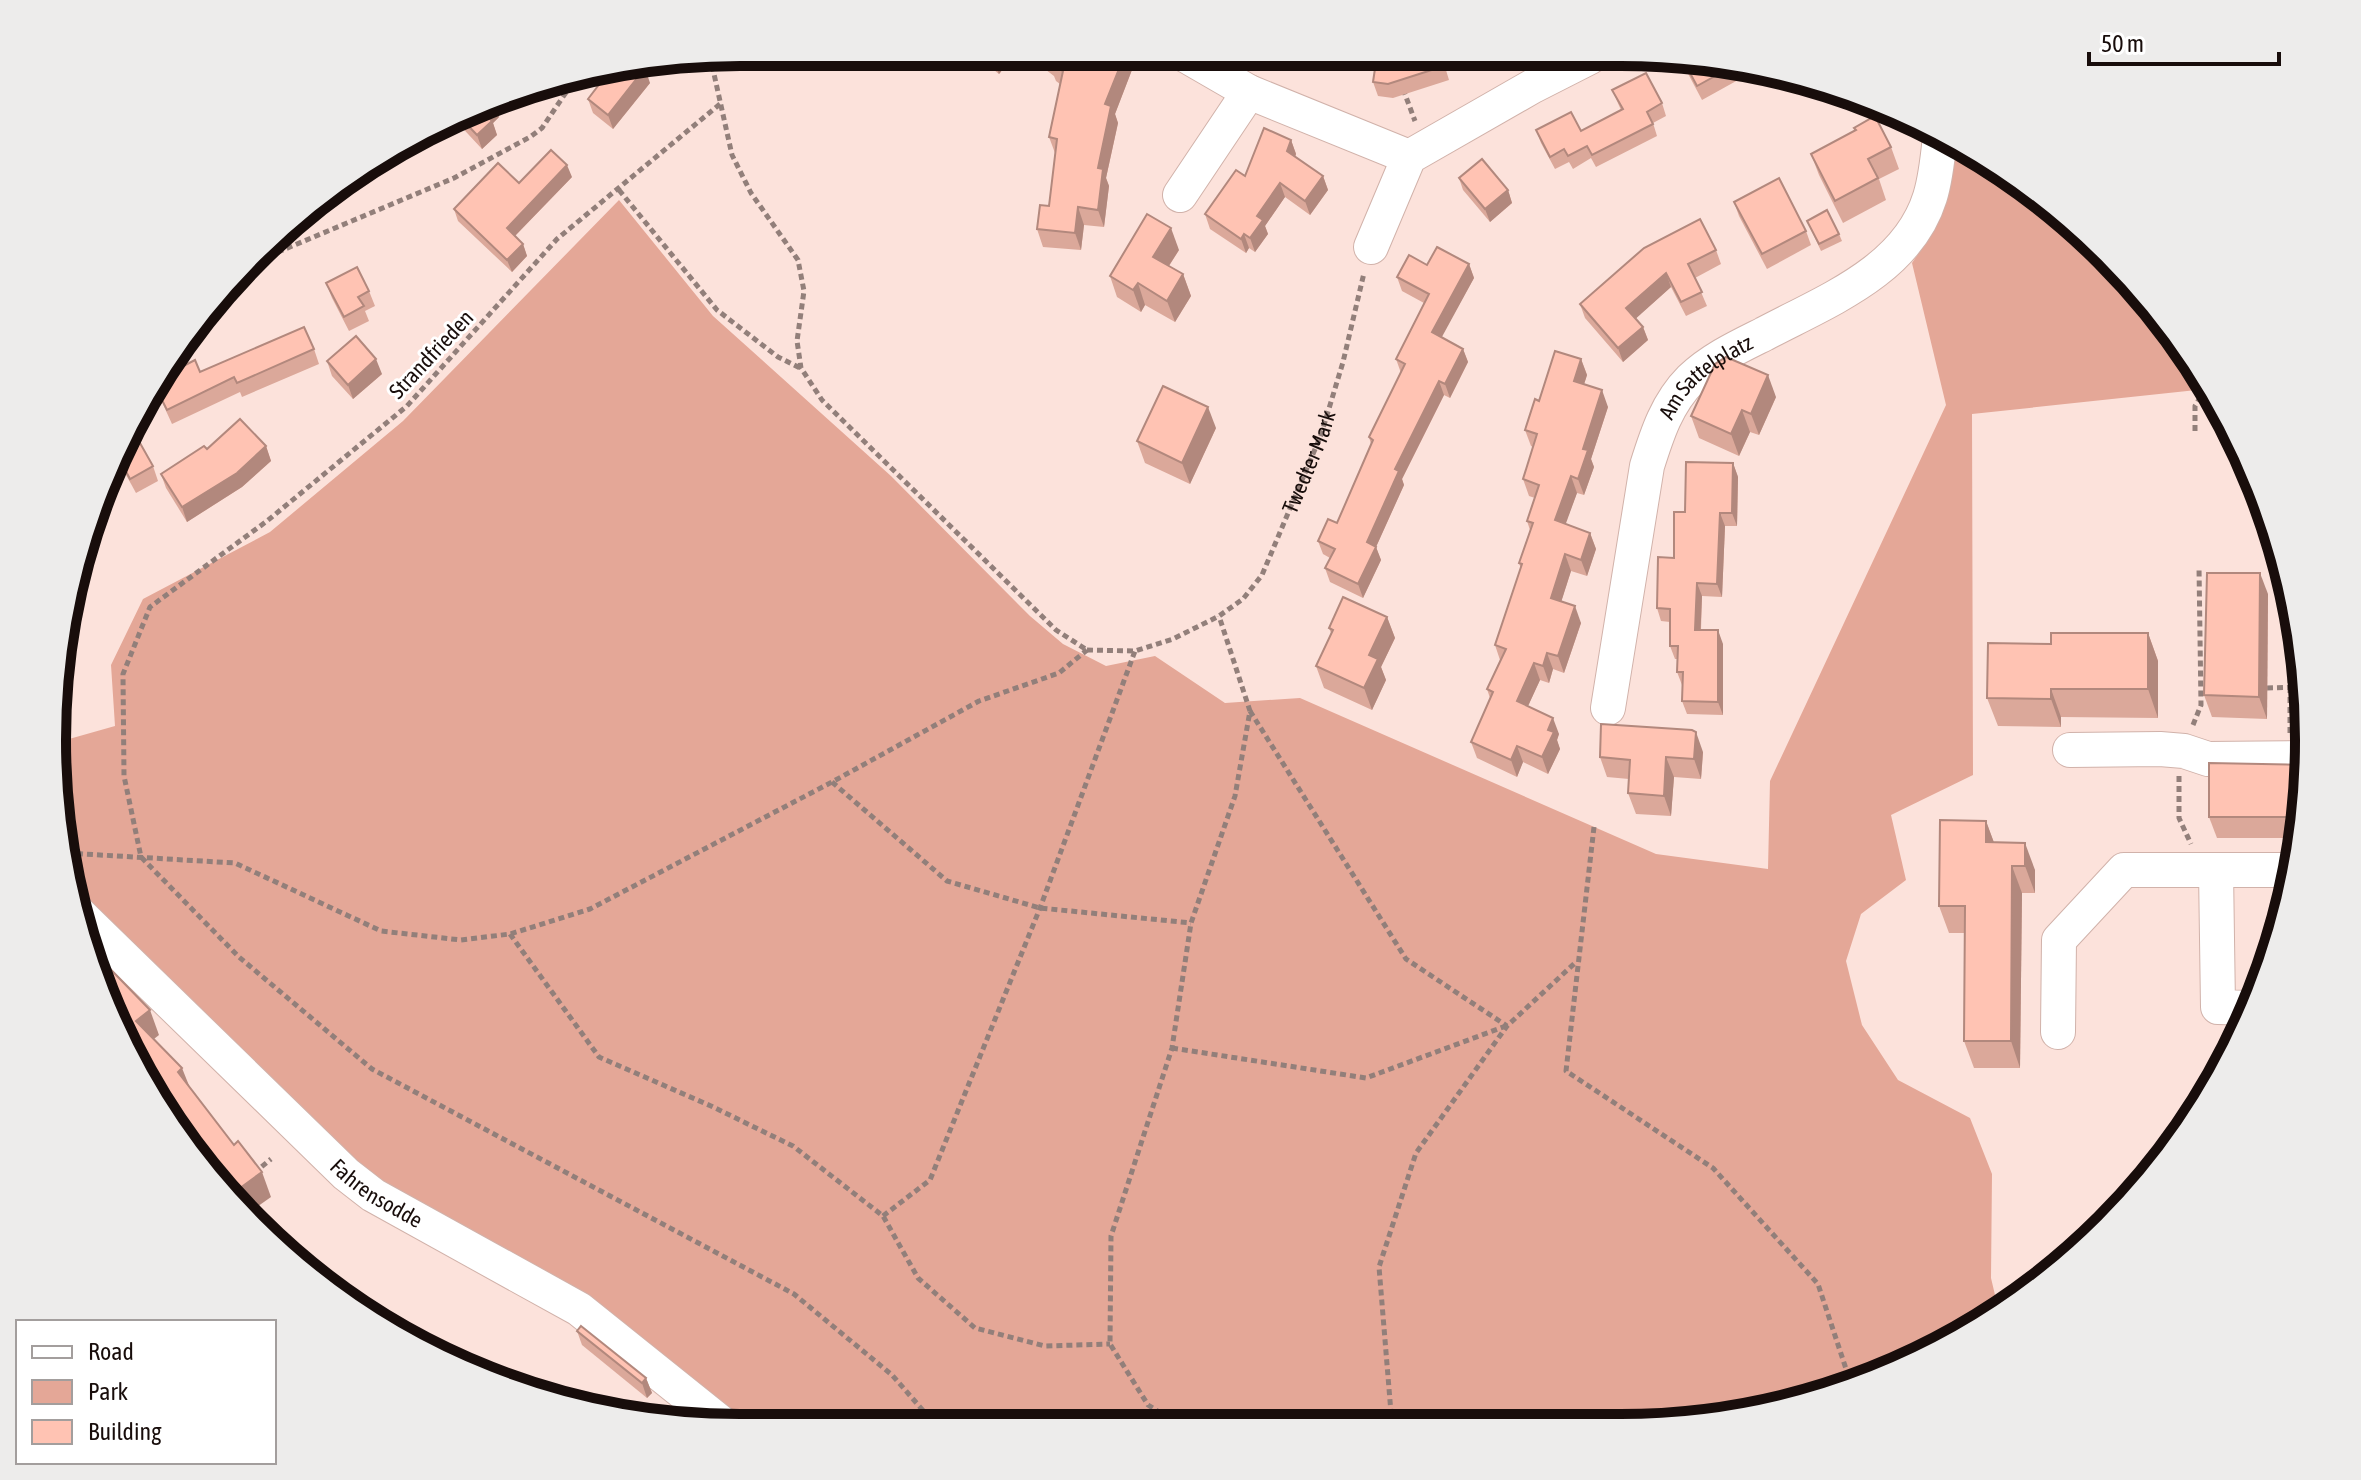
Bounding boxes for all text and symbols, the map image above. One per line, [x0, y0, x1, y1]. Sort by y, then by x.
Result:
scale bar [2089, 16, 2279, 66]
text: 50 m [2101, 30, 2144, 57]
street label: Strandfrieden [383, 304, 479, 404]
street label: Am Sattelplatz [1653, 329, 1757, 423]
street label: Twedter Mark [1277, 407, 1341, 517]
street label: Fahrensodde [325, 1153, 427, 1233]
legend [16, 1320, 276, 1464]
text: Road [88, 1338, 134, 1365]
text: Park [88, 1378, 129, 1405]
text: Building [88, 1418, 162, 1445]

